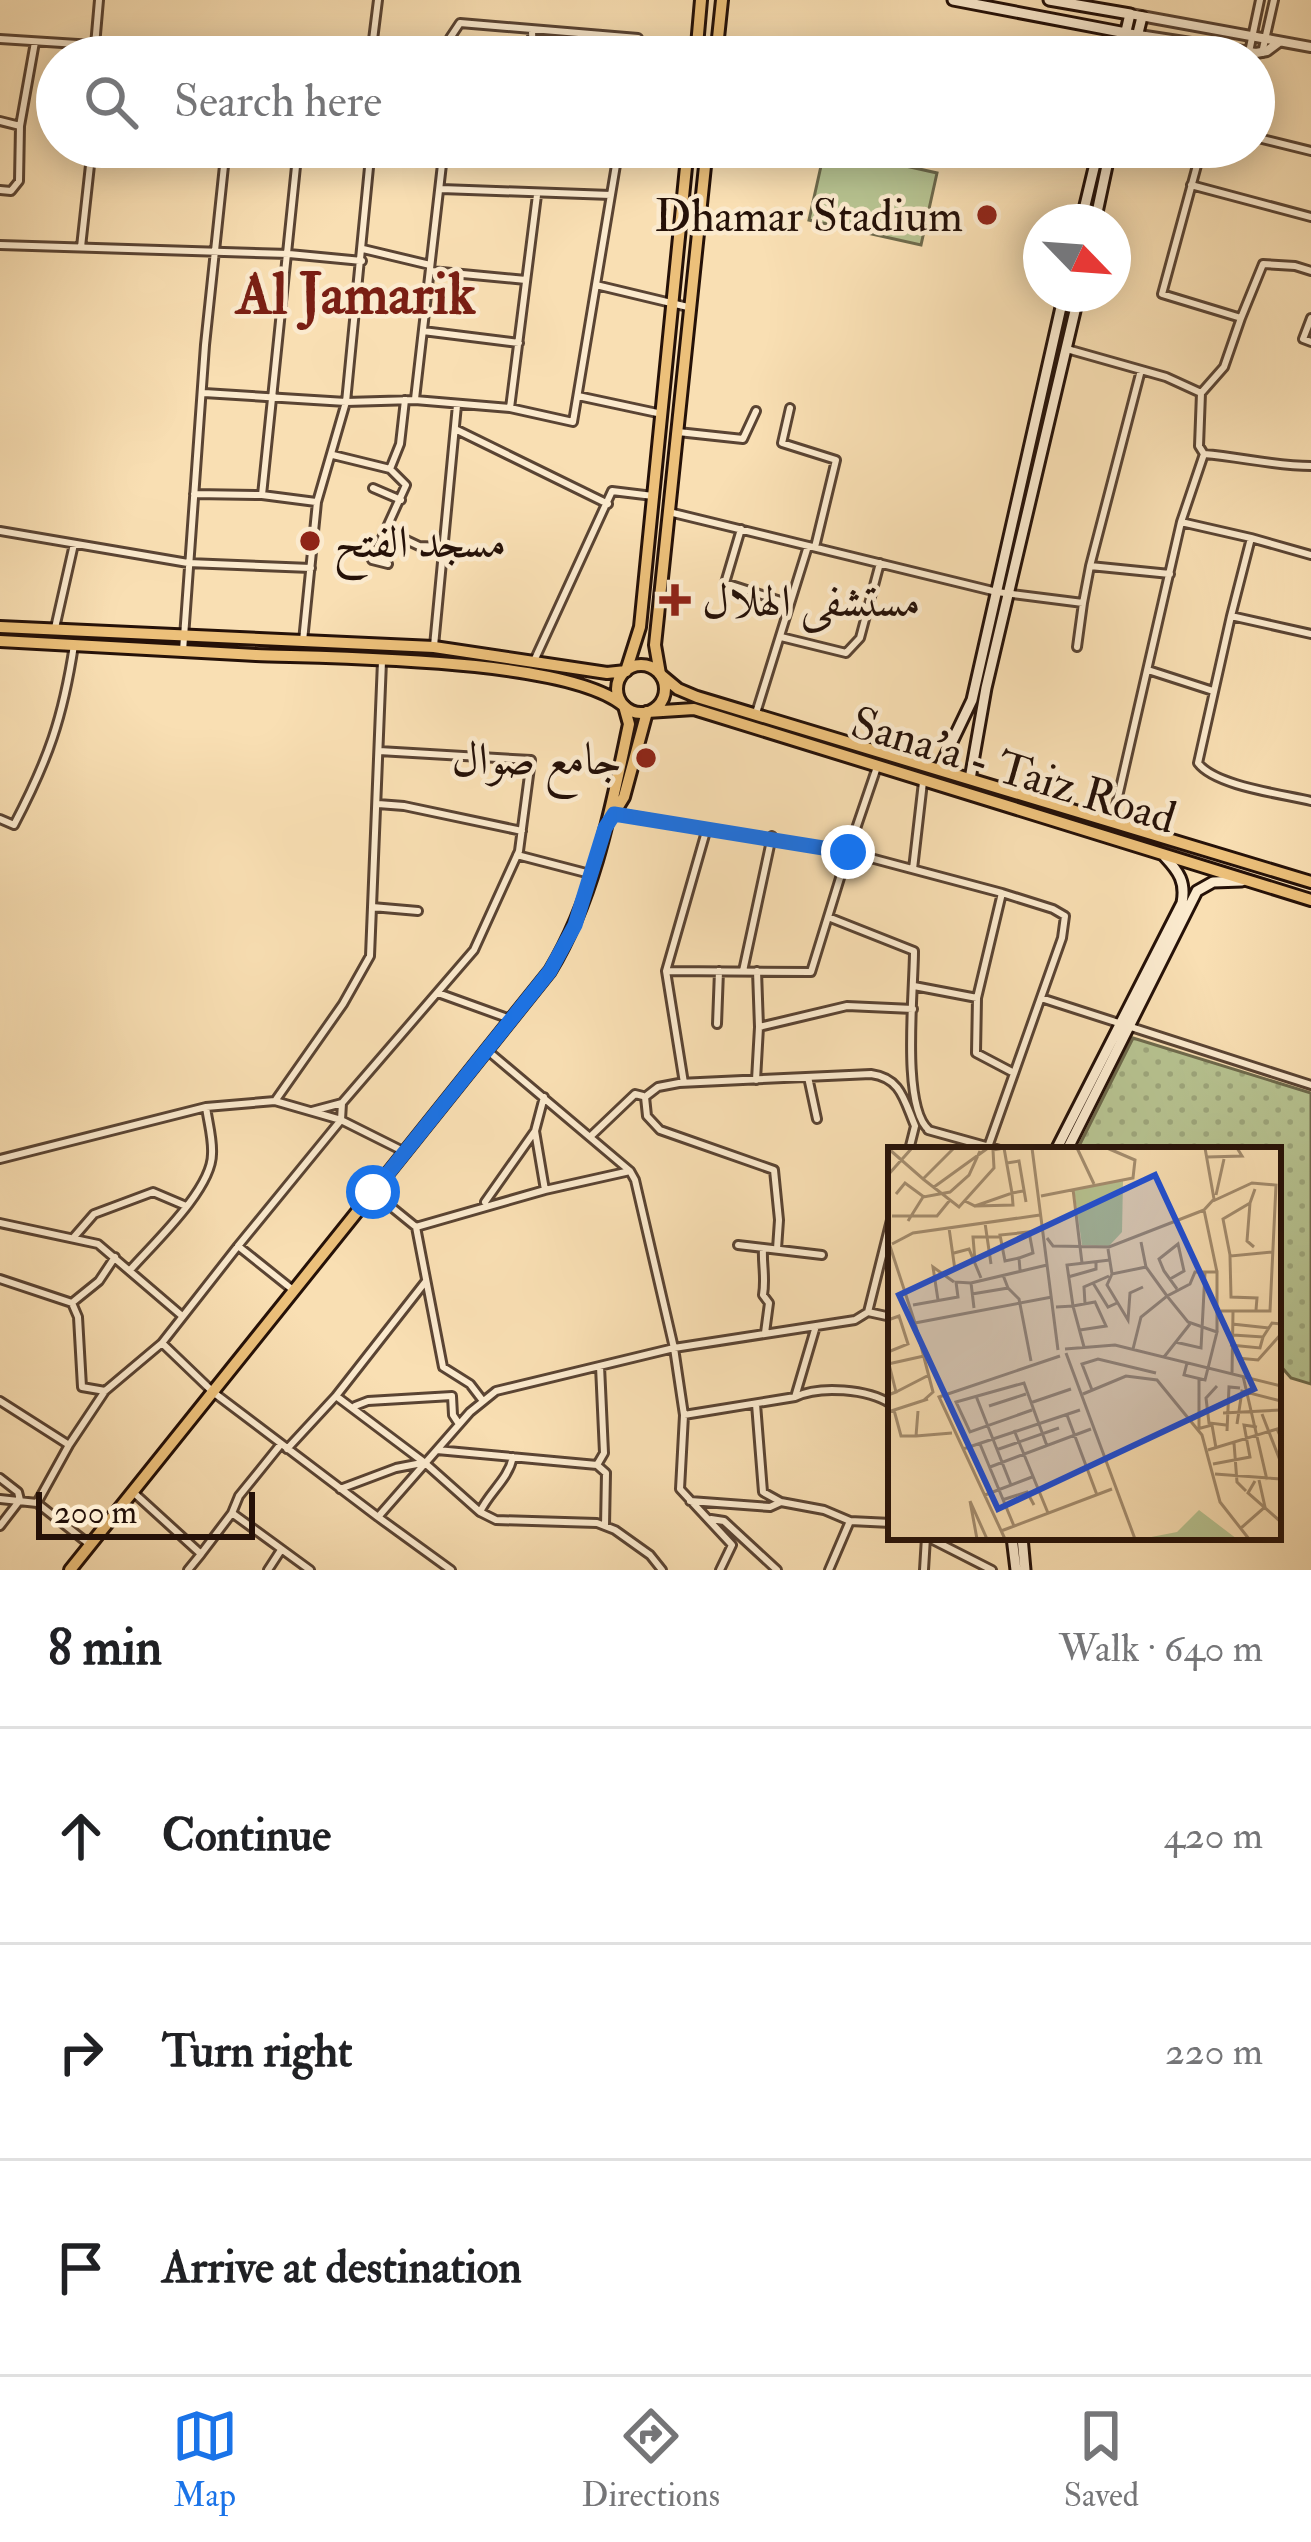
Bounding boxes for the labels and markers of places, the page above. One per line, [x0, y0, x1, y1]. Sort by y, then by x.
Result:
place label: Dhamar Stadium [655, 189, 963, 245]
marker: Dhamar Stadium [974, 202, 1000, 228]
place label: مسجد الفتح [334, 515, 506, 582]
marker: مسجد الفتح [297, 528, 323, 554]
place label: مستشفى الهلال [702, 574, 921, 633]
marker: مستشفى الهلال [659, 584, 691, 616]
place label: جامع صوال [451, 732, 622, 799]
marker: جامع صوال [633, 745, 659, 771]

